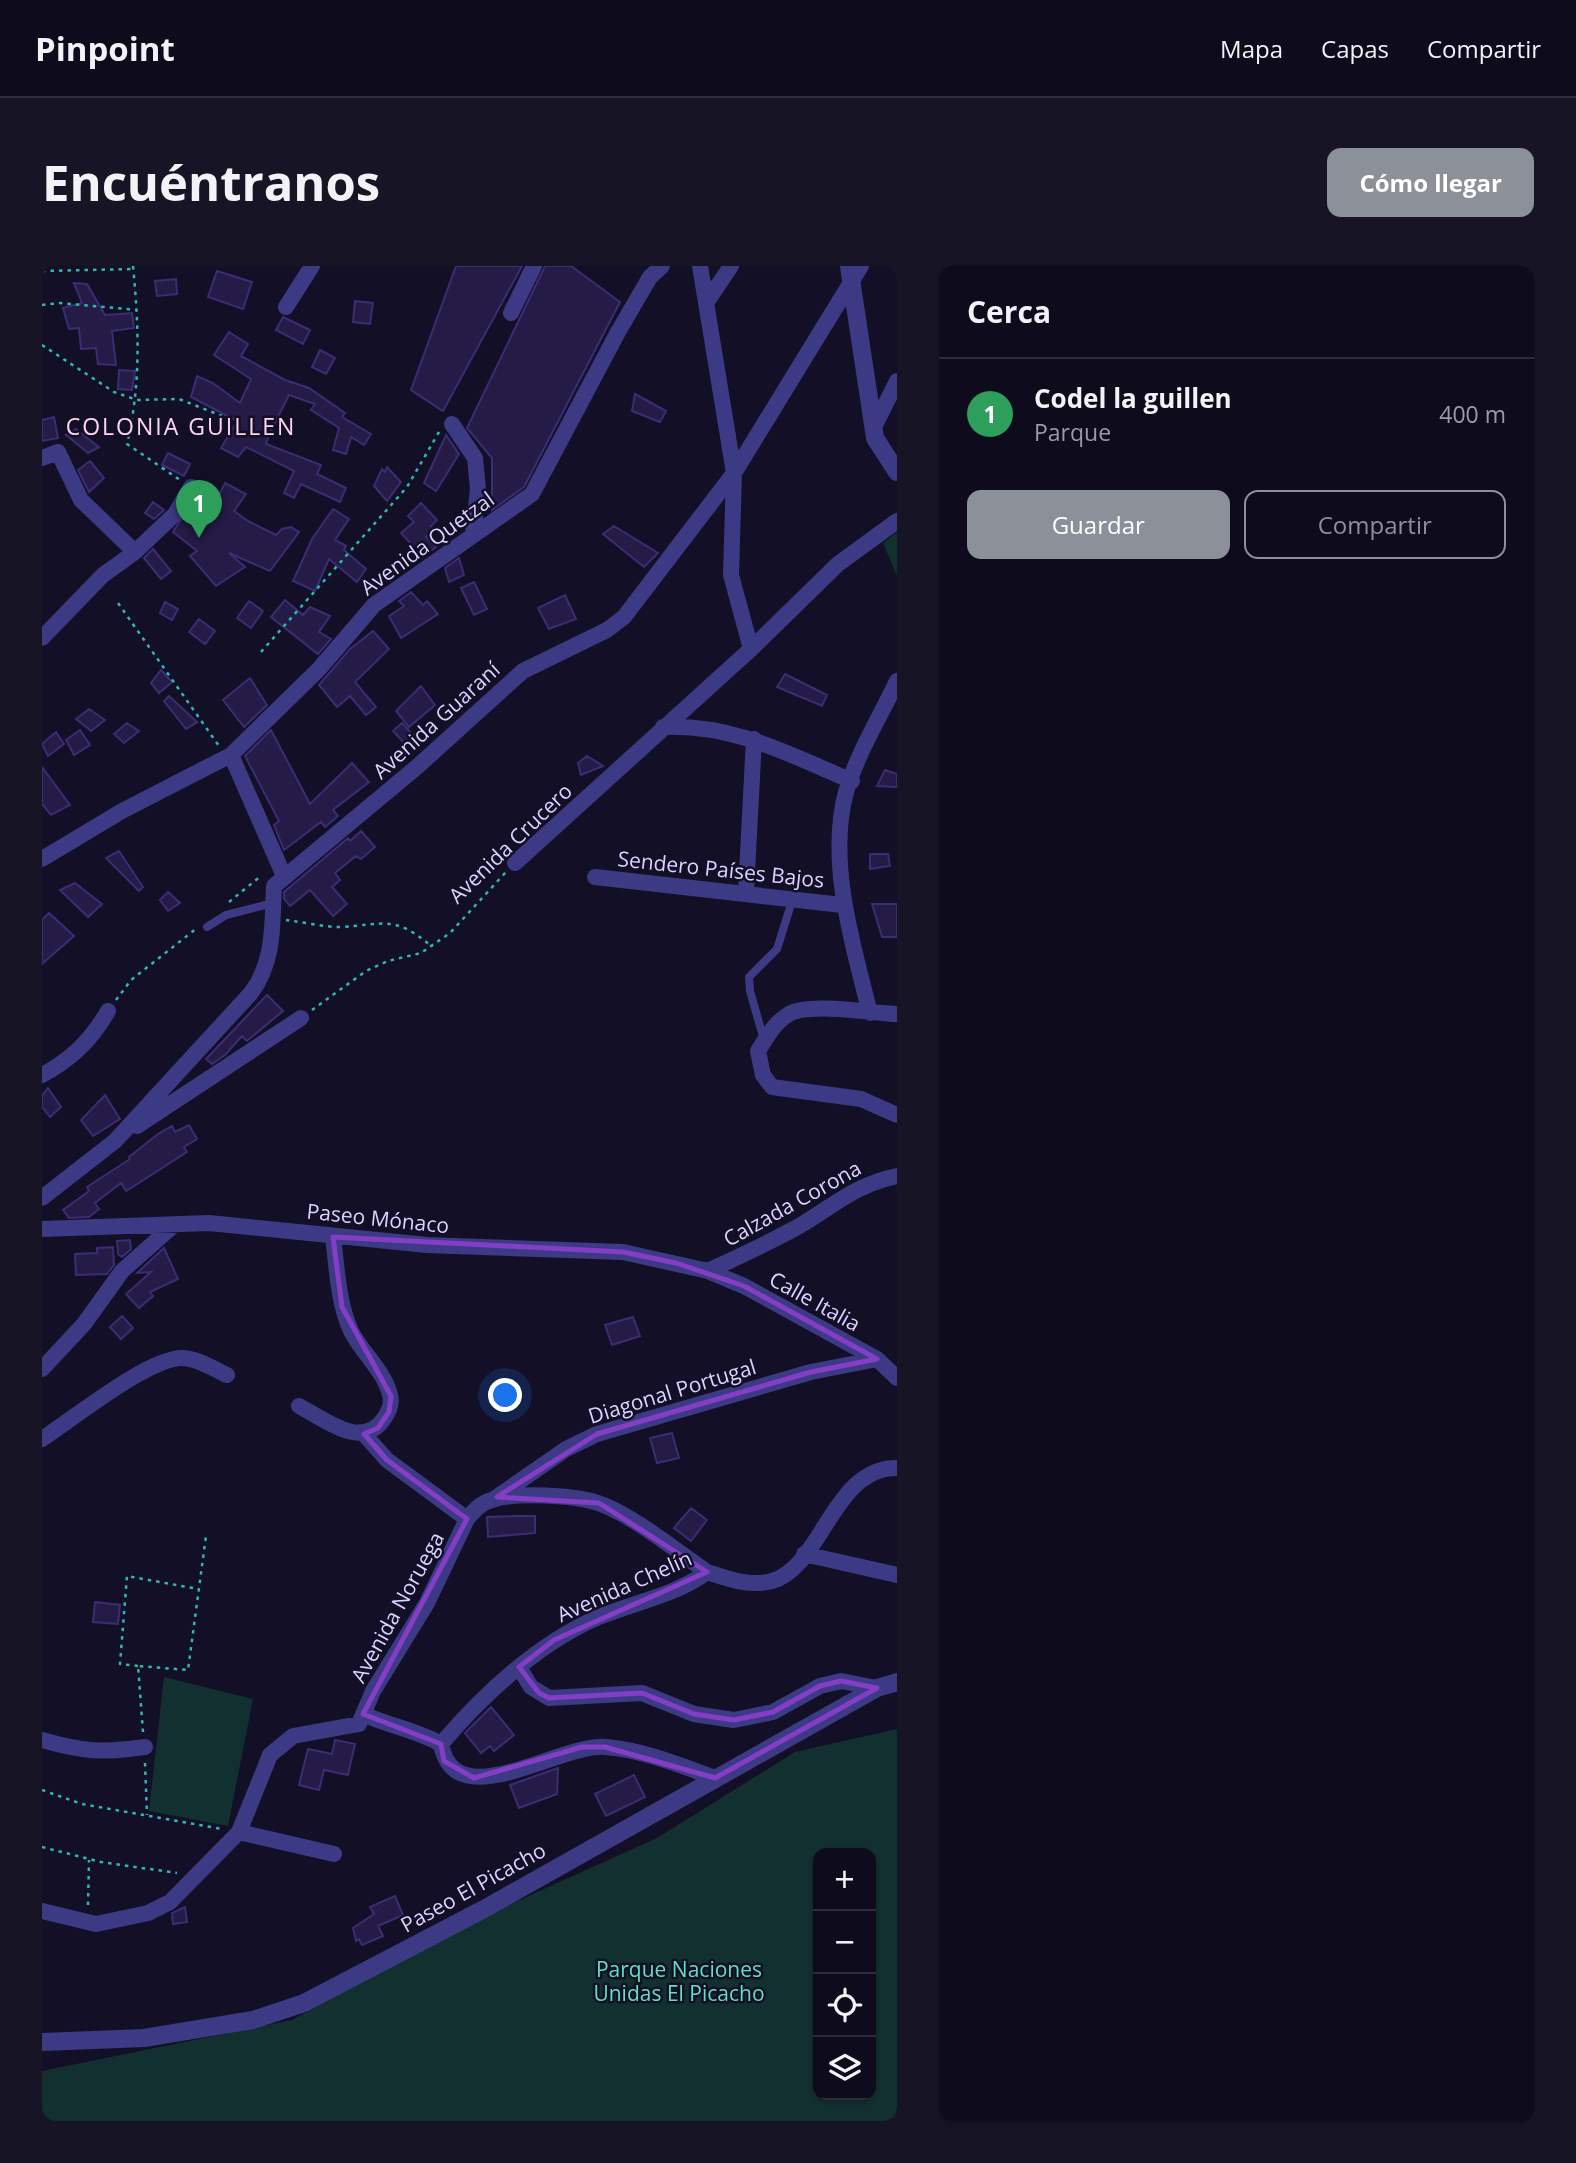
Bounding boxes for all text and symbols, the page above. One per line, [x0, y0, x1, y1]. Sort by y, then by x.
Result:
text: Pinpoint [35, 26, 175, 71]
text: Mapa [1220, 32, 1283, 65]
text: Capas [1321, 32, 1389, 65]
text: Compartir [1427, 32, 1541, 65]
button: Cómo llegar [1327, 148, 1534, 217]
text: Encuéntranos [42, 149, 380, 215]
text: Cerca [967, 291, 1051, 332]
text: Codel la guillen [1034, 380, 1232, 416]
text: 1 [983, 398, 997, 430]
text: 400 m [1439, 398, 1506, 430]
district label: COLONIA GUILLEN [66, 410, 296, 442]
text: Parque [1034, 416, 1111, 448]
pin: 1 [176, 480, 222, 538]
street label: Avenida Quetzal [354, 485, 500, 601]
button: Guardar [967, 490, 1230, 559]
button: Compartir [1244, 490, 1506, 559]
street label: Avenida Guaraní [366, 655, 506, 785]
street label: Avenida Crucero [442, 777, 578, 909]
street label: Sendero Países Bajos [616, 844, 826, 894]
street label: Calzada Corona [718, 1154, 866, 1252]
street label: Paseo Mónaco [305, 1197, 451, 1239]
street label: Calle Italia [764, 1265, 866, 1337]
street label: Diagonal Portugal [585, 1352, 759, 1430]
your location [488, 1378, 522, 1412]
street label: Avenida Noruega [344, 1527, 450, 1687]
street label: Avenida Chelín [552, 1544, 696, 1628]
street label: Paseo El Picacho [395, 1836, 551, 1938]
map controls [813, 1848, 876, 2100]
button: + [813, 1848, 876, 1911]
button: − [813, 1911, 876, 1974]
park label: Parque Naciones Unidas El Picacho [593, 1955, 765, 2007]
button: locate [813, 1974, 876, 2037]
button: layers [813, 2037, 876, 2100]

